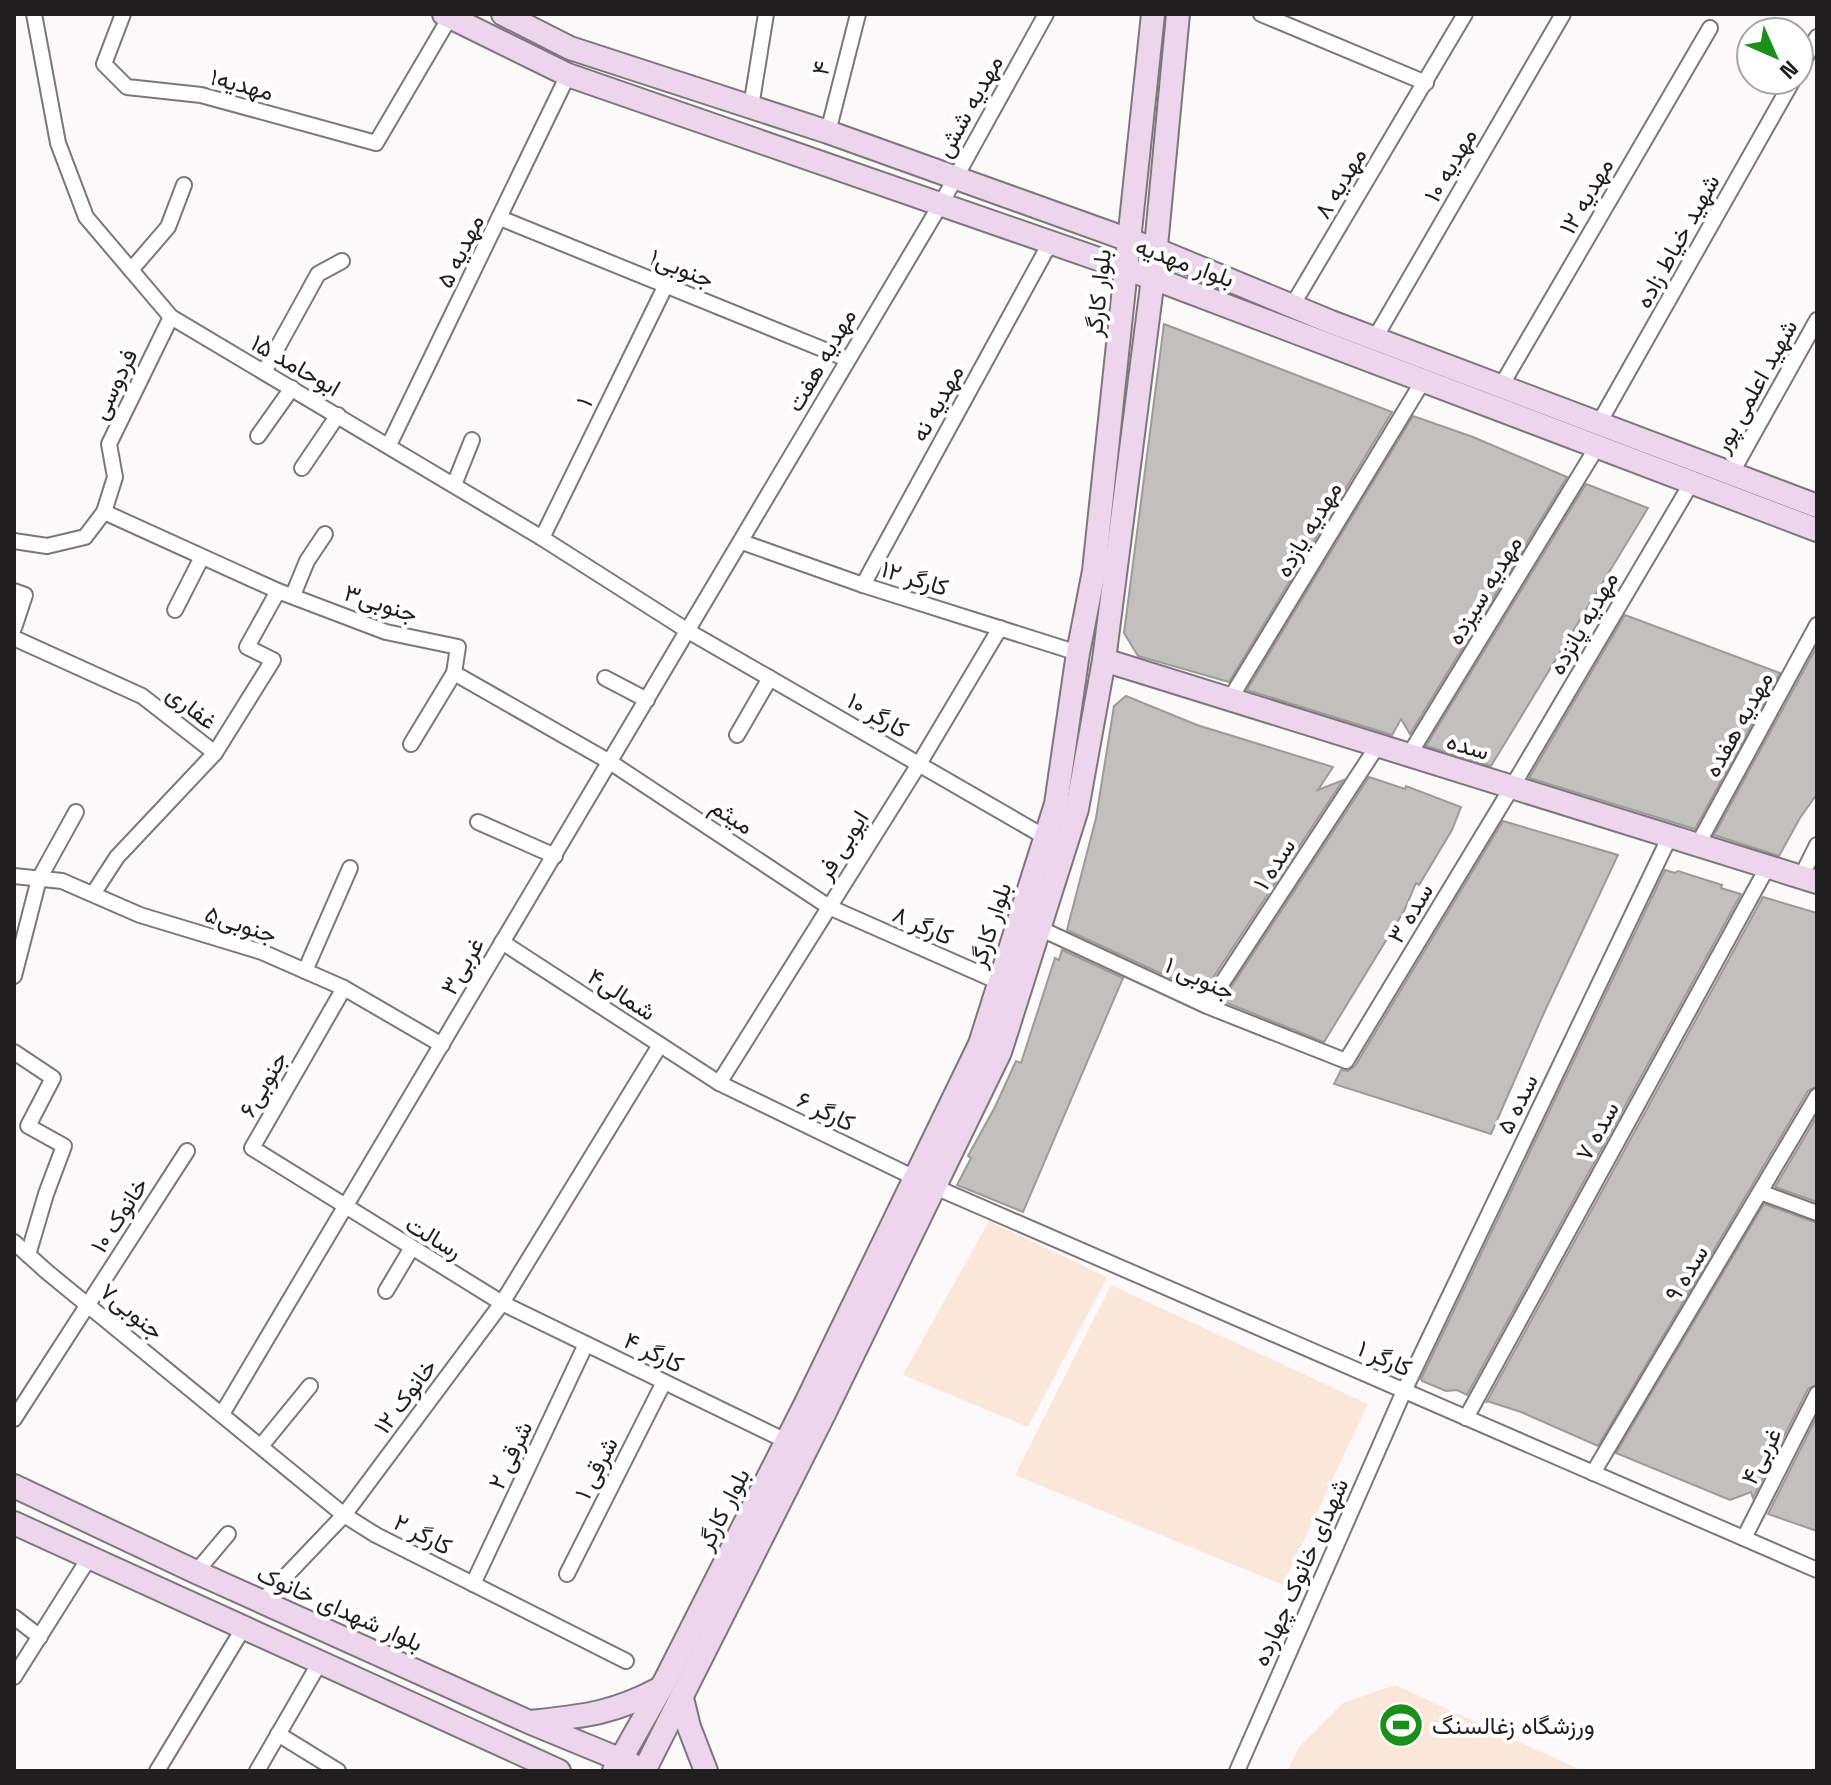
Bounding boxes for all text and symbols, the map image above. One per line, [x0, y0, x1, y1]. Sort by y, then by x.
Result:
north arrow [1735, 16, 1815, 96]
street label: مهدیه شش [928, 49, 1010, 163]
text: N [1774, 55, 1804, 85]
street label: ۴ [804, 58, 838, 78]
street label: مهدیه۱ [207, 61, 277, 107]
street label: مهدیه ۱۰ [1416, 122, 1484, 208]
street label: مهدیه ۸ [1307, 142, 1373, 224]
street label: مهدیه ۱۲ [1552, 152, 1620, 240]
street label: شهید خیاط زاده [1627, 169, 1727, 313]
street label: مهدیه ۵ [429, 209, 491, 293]
street label: بلوار مهدیه [1131, 230, 1239, 294]
street label: جنوبی۱ [645, 241, 719, 295]
street label: بلوار کارگر [1078, 248, 1118, 339]
street label: مهدیه هفت [779, 303, 863, 417]
street label: شهید اعلمی پور [1705, 314, 1805, 459]
street label: ابوحامد ۱۵ [246, 327, 346, 403]
street label: فردوسی [84, 343, 144, 425]
street label: مهدیه نه [903, 359, 971, 447]
street label: ۱ [569, 392, 599, 412]
street label: مهدیه یازده [1267, 475, 1349, 583]
street label: مهدیه سیزده [1439, 530, 1529, 650]
street label: کارگر ۱۲ [878, 553, 952, 603]
street label: مهدیه پانزده [1541, 566, 1626, 681]
street label: جنوبی۳ [340, 577, 422, 629]
street label: مهدیه هفده [1696, 666, 1780, 782]
street label: غفاری [160, 678, 224, 736]
street label: کارگر ۱۰ [842, 685, 914, 745]
street label: سده [1443, 725, 1493, 767]
street label: میثم [704, 791, 759, 842]
street label: ایوبی فر [808, 804, 875, 886]
street label: سده ۱ [1246, 832, 1302, 896]
street label: سده ۳ [1380, 877, 1440, 949]
street label: بلوار کارگر [961, 878, 1018, 973]
street label: جنوبی۵ [201, 898, 281, 950]
street label: کارگر ۸ [888, 898, 958, 952]
street label: غربی۳ [433, 931, 491, 1001]
street label: ۱ جنوبی [1160, 949, 1240, 1007]
street label: شمالی۴ [582, 961, 662, 1027]
street label: جنوبی۶ [232, 1045, 294, 1123]
street label: سده ۵ [1489, 1069, 1545, 1139]
street label: کارگر ۶ [792, 1084, 860, 1138]
street label: سده ۷ [1568, 1096, 1626, 1166]
street label: خانوک ۱۰ [83, 1171, 155, 1259]
street label: رسالت [400, 1208, 468, 1266]
street label: سده ۹ [1657, 1239, 1715, 1307]
street label: جنوبی۷ [94, 1276, 170, 1346]
street label: کارگر ۴ [619, 1324, 689, 1380]
street label: کارگر ۱ [1353, 1332, 1417, 1384]
street label: خانوک ۱۲ [367, 1352, 443, 1440]
street label: شرقی ۲ [481, 1416, 539, 1494]
street label: غربی۴ [1734, 1422, 1788, 1490]
street label: شرقی ۱ [567, 1431, 625, 1505]
street label: بلوار کارگر [689, 1463, 757, 1556]
street label: شهدای خانوک چهارده [1245, 1473, 1356, 1671]
street label: کارگر ۲ [389, 1506, 457, 1562]
street label: بلوار شهدای خانوک [252, 1558, 428, 1658]
sports icon: ورزشگاه زغالسنگ [1377, 1701, 1425, 1749]
place label: ورزشگاه زغالسنگ [1432, 1710, 1595, 1741]

